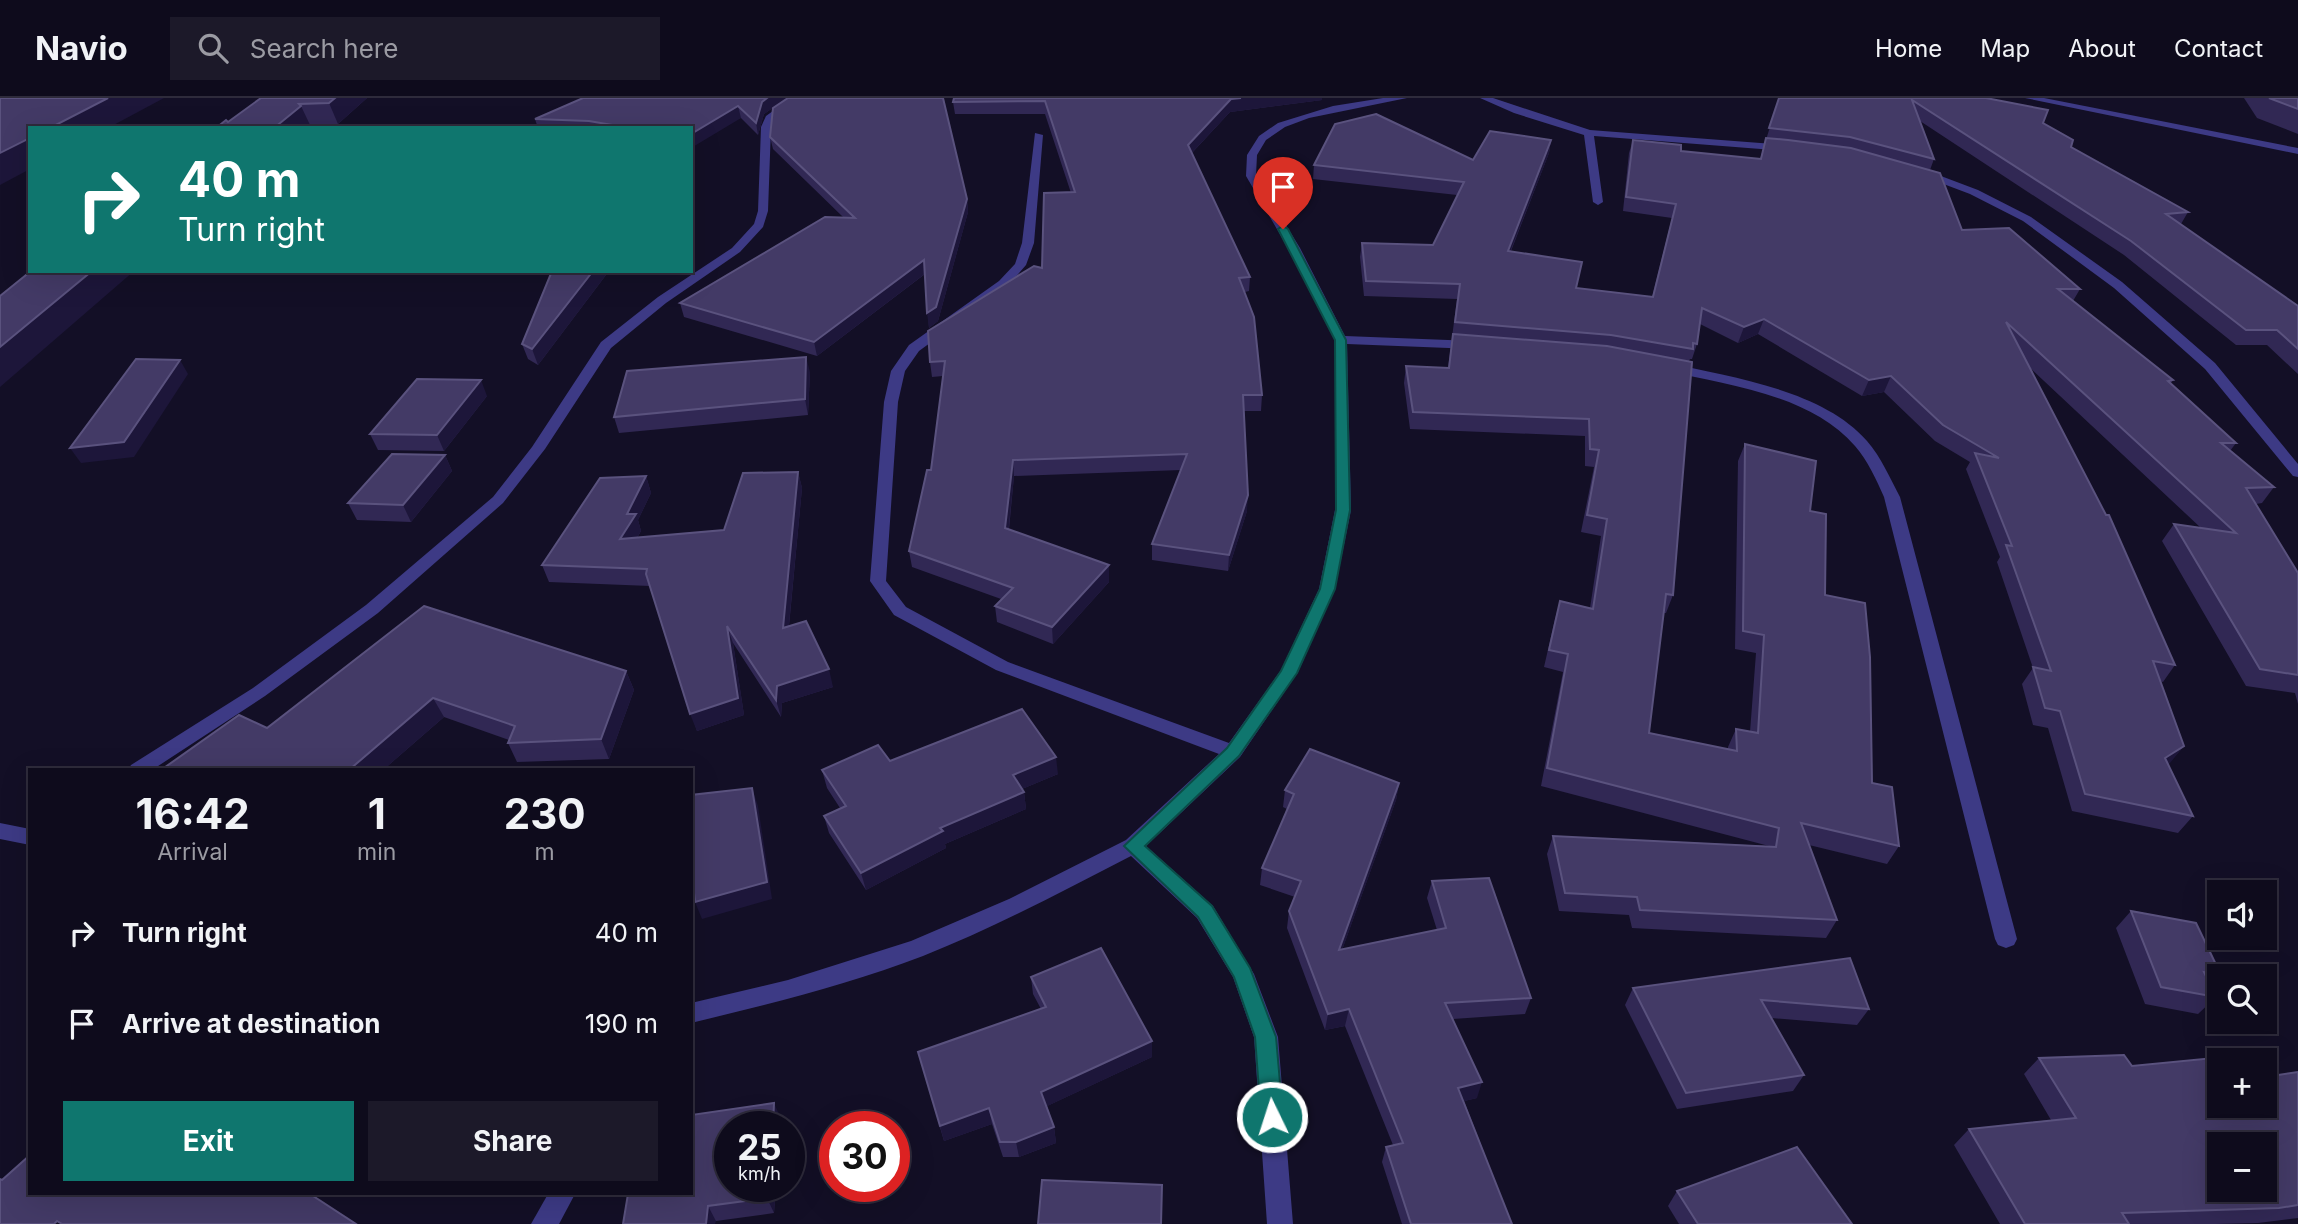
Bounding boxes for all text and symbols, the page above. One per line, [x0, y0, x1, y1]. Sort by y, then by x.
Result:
search box [170, 17, 660, 80]
text: Navio [35, 28, 128, 68]
icon: search [194, 29, 232, 67]
text: Search here [250, 33, 398, 64]
text: Home [1875, 34, 1942, 63]
text: Map [1980, 34, 2030, 63]
text: About [2068, 34, 2136, 63]
text: Contact [2174, 34, 2263, 63]
text: 40 m [178, 150, 301, 209]
icon: right [63, 154, 154, 245]
pin [1253, 157, 1313, 229]
icon: arrive [1264, 168, 1302, 206]
text: Turn right [178, 210, 325, 249]
text: 16:42 [135, 788, 250, 839]
text: 1 [368, 788, 386, 839]
text: 230 [504, 788, 586, 839]
text: Arrival [157, 838, 228, 866]
text: min [357, 838, 396, 866]
text: m [535, 838, 555, 866]
map controls [2207, 880, 2277, 1202]
button: sound [2207, 880, 2277, 950]
icon: right [63, 914, 101, 952]
text: Turn right [122, 917, 247, 948]
text: 40 m [595, 917, 658, 948]
button: search [2207, 964, 2277, 1034]
icon: arrive [63, 1005, 101, 1043]
text: Arrive at destination [122, 1008, 381, 1039]
text: 190 m [585, 1008, 658, 1039]
button: + [2207, 1048, 2277, 1118]
position arrow [1235, 1080, 1309, 1154]
button: Exit [63, 1101, 354, 1181]
button: Share [368, 1101, 658, 1181]
speed limit sign: 30 [819, 1111, 910, 1202]
text: 25 [737, 1126, 782, 1168]
button: − [2207, 1132, 2277, 1202]
text: km/h [738, 1163, 781, 1184]

